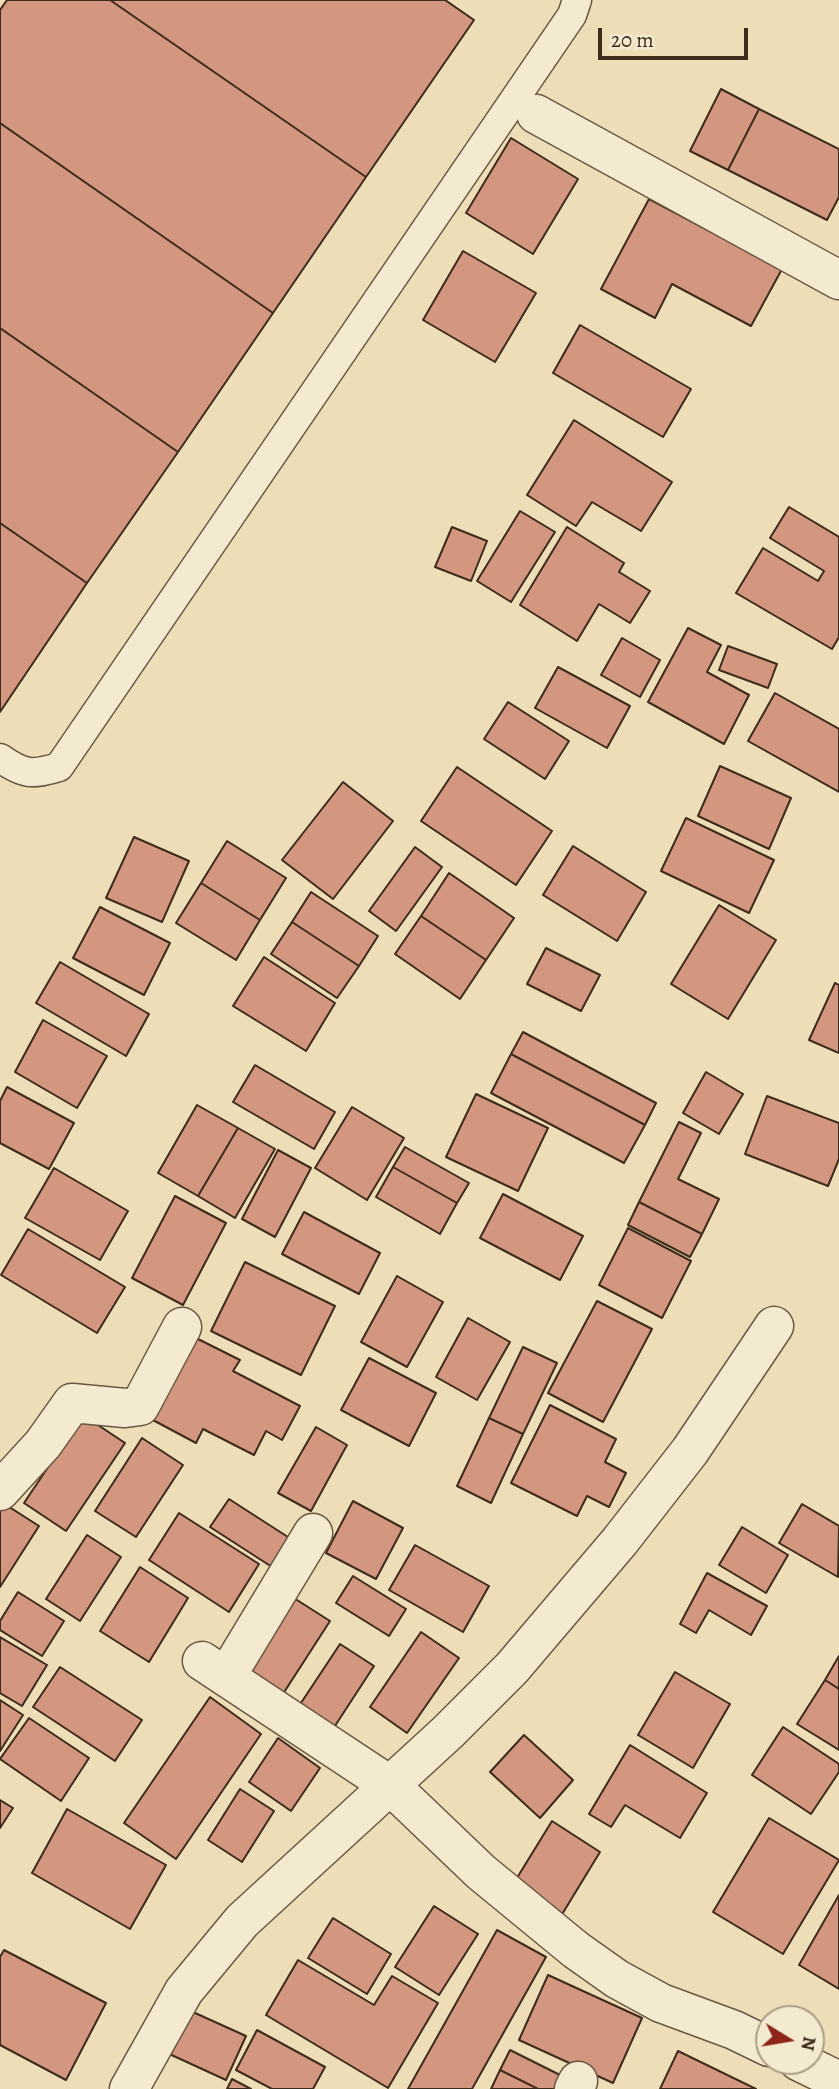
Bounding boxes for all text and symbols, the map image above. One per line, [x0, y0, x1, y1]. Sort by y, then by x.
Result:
scale bar [601, 14, 752, 58]
text: 20 m [611, 26, 654, 54]
north arrow [755, 2005, 825, 2075]
text: N [795, 2034, 823, 2053]

